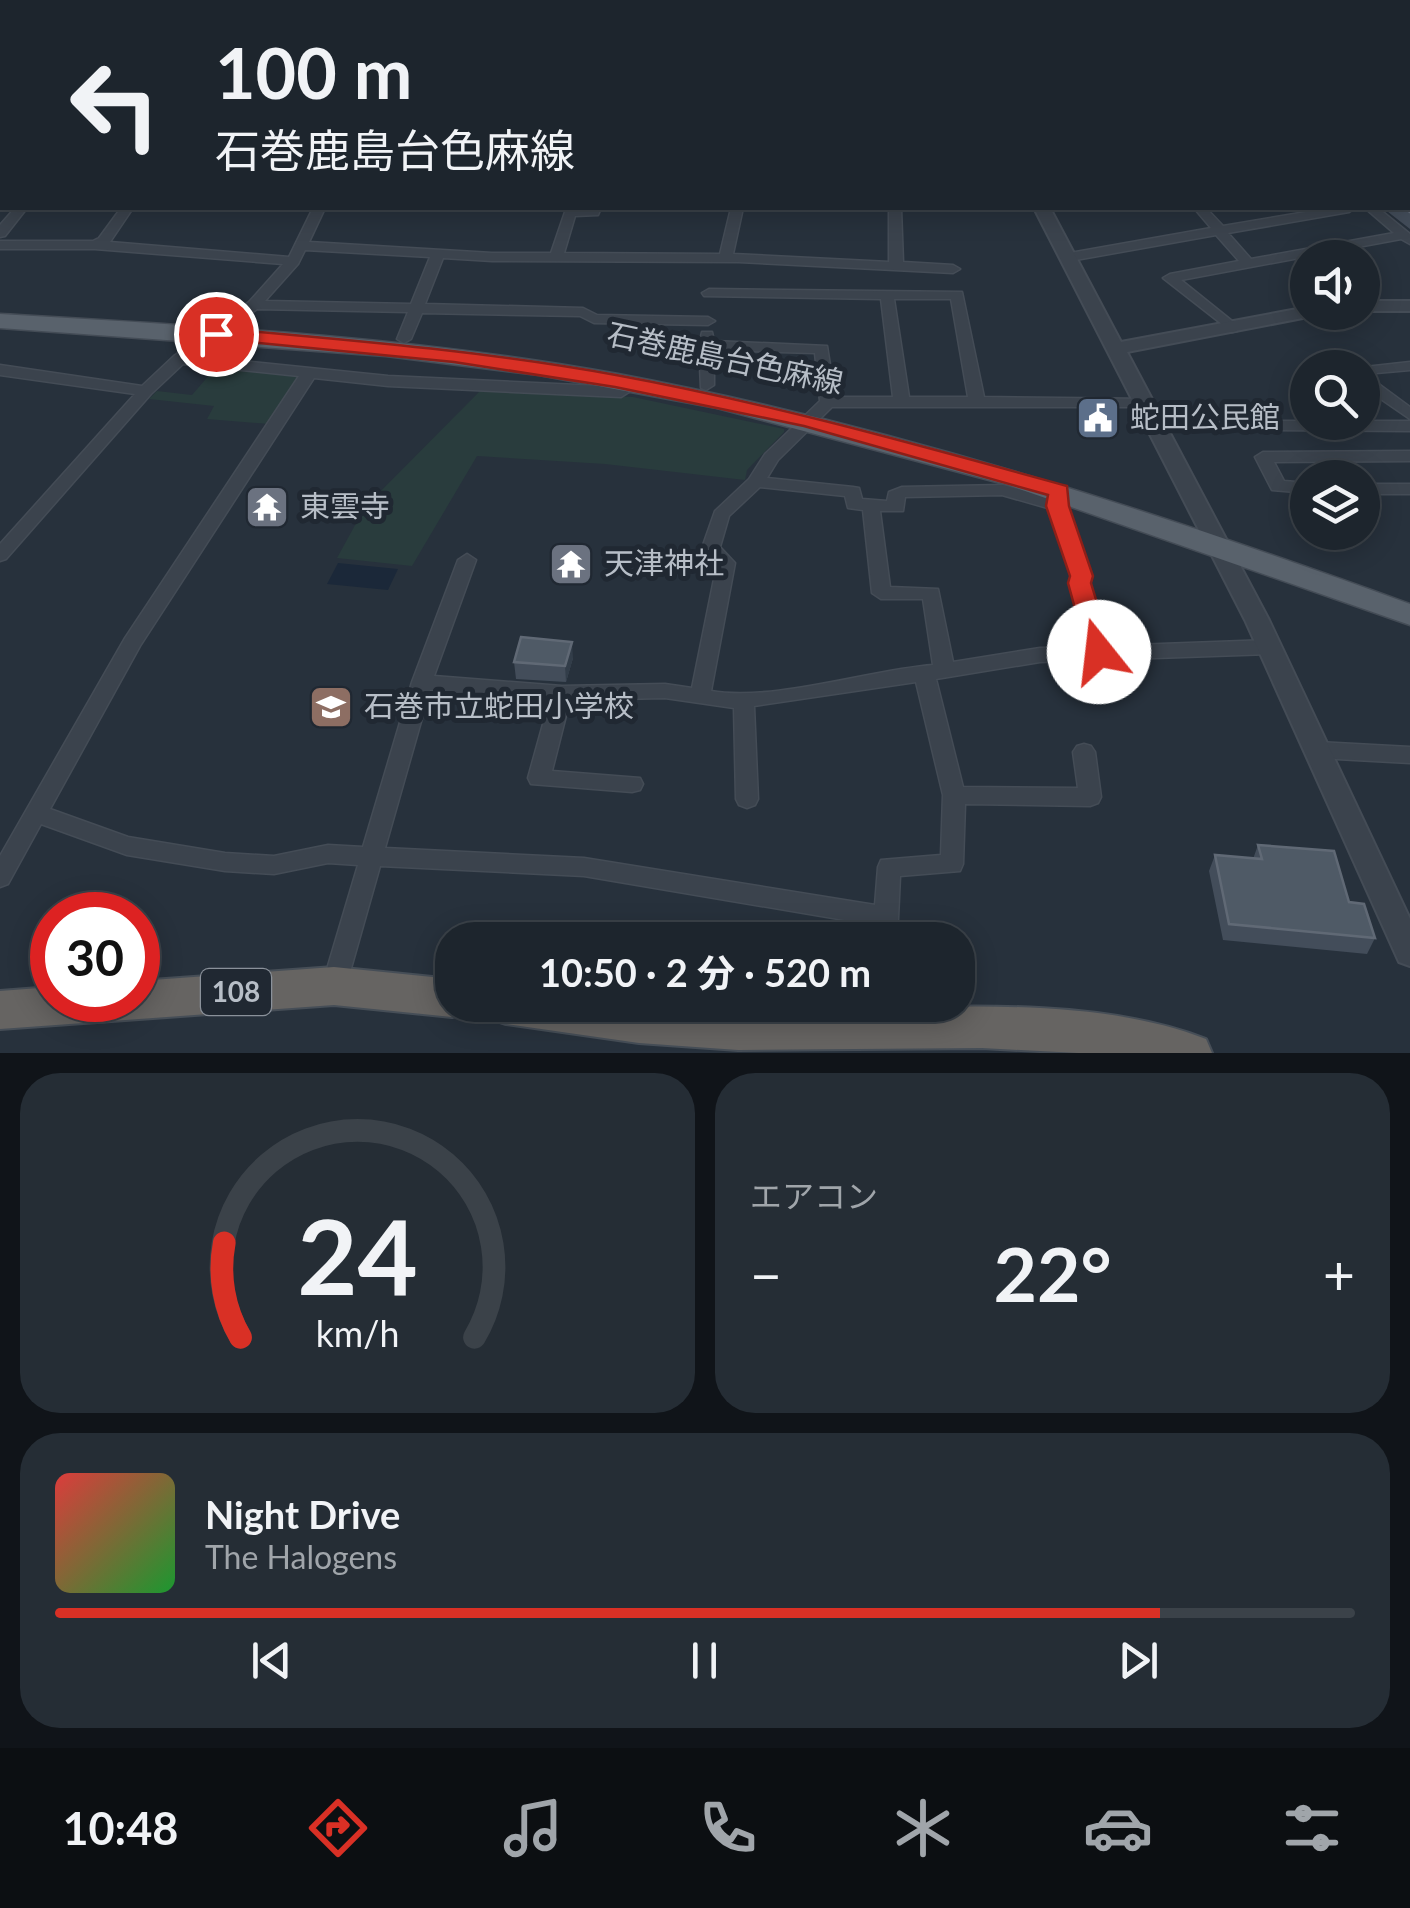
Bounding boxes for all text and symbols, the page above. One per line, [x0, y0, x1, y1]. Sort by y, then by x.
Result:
text: 100 m [215, 30, 412, 114]
icon: left [50, 40, 180, 170]
text: 石巻鹿島台色麻線 [215, 123, 575, 177]
map controls [1290, 240, 1380, 550]
button: sound [1290, 240, 1380, 330]
pin [174, 292, 259, 377]
icon: arrive [189, 307, 244, 362]
street label: 石巻鹿島台色麻線 [604, 314, 847, 400]
button: search [1290, 350, 1380, 440]
public building icon: 蛇田公民館 [1075, 395, 1121, 441]
place label: 蛇田公民館 [1130, 398, 1280, 434]
button: layers [1290, 460, 1380, 550]
temple icon: 東雲寺 [244, 484, 290, 530]
place label: 東雲寺 [300, 487, 390, 523]
temple icon: 天津神社 [548, 541, 594, 587]
place label: 天津神社 [604, 544, 724, 580]
position arrow [1047, 600, 1151, 704]
school or university icon: 石巻市立蛇田小学校 [308, 684, 354, 730]
place label: 石巻市立蛇田小学校 [364, 687, 634, 723]
speed limit sign: 30 [30, 892, 160, 1022]
text: 10:50 · 2 分 · 520 m [539, 949, 871, 995]
road number: 108 [201, 969, 271, 1015]
text: エアコン [750, 1176, 878, 1215]
text: 24 [297, 1192, 418, 1317]
text: 22° [993, 1228, 1112, 1318]
text: − [750, 1241, 782, 1307]
text: + [1323, 1241, 1355, 1307]
text: km/h [316, 1312, 399, 1355]
text: Night Drive [205, 1491, 400, 1537]
text: The Halogens [205, 1537, 397, 1576]
icon: previous [244, 1633, 299, 1688]
icon: pause [677, 1633, 732, 1688]
icon: next [1111, 1633, 1166, 1688]
icon: directions [303, 1793, 373, 1863]
icon: music [498, 1793, 568, 1863]
icon: phone [693, 1793, 763, 1863]
icon: climate [888, 1793, 958, 1863]
icon: car [1083, 1793, 1153, 1863]
icon: filters [1277, 1793, 1347, 1863]
text: 10:48 [62, 1801, 178, 1855]

